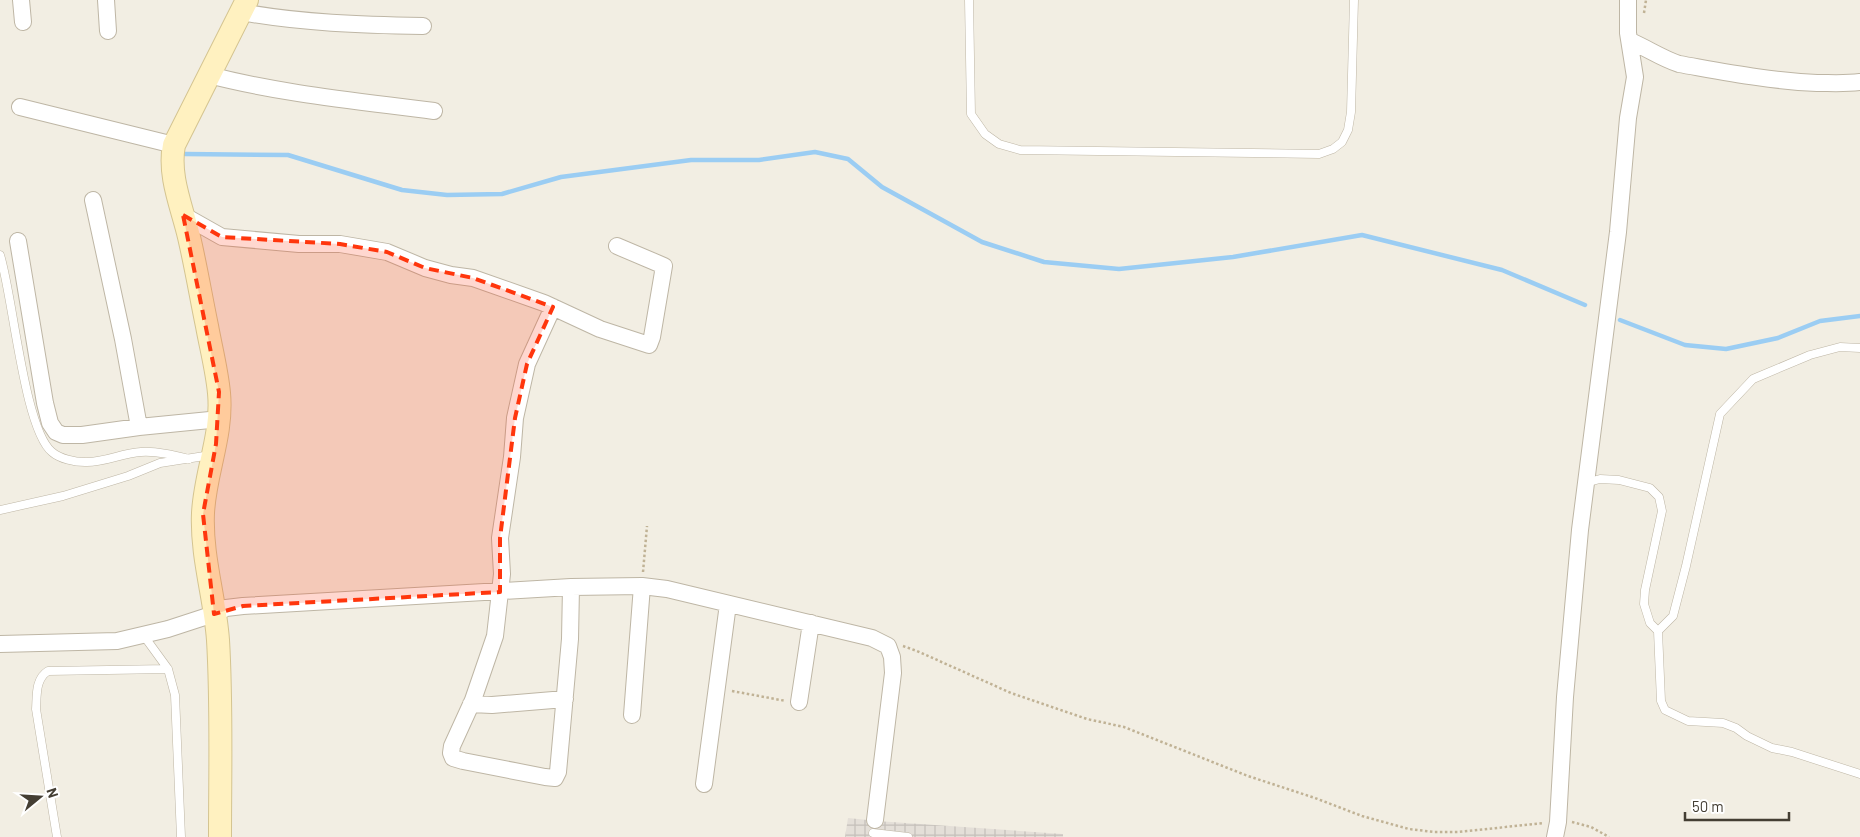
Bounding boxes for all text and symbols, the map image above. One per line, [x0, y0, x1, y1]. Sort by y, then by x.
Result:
north arrow [15, 772, 65, 822]
text: N [43, 786, 62, 800]
scale bar [1685, 790, 1789, 822]
text: 50 m [1692, 797, 1724, 815]

